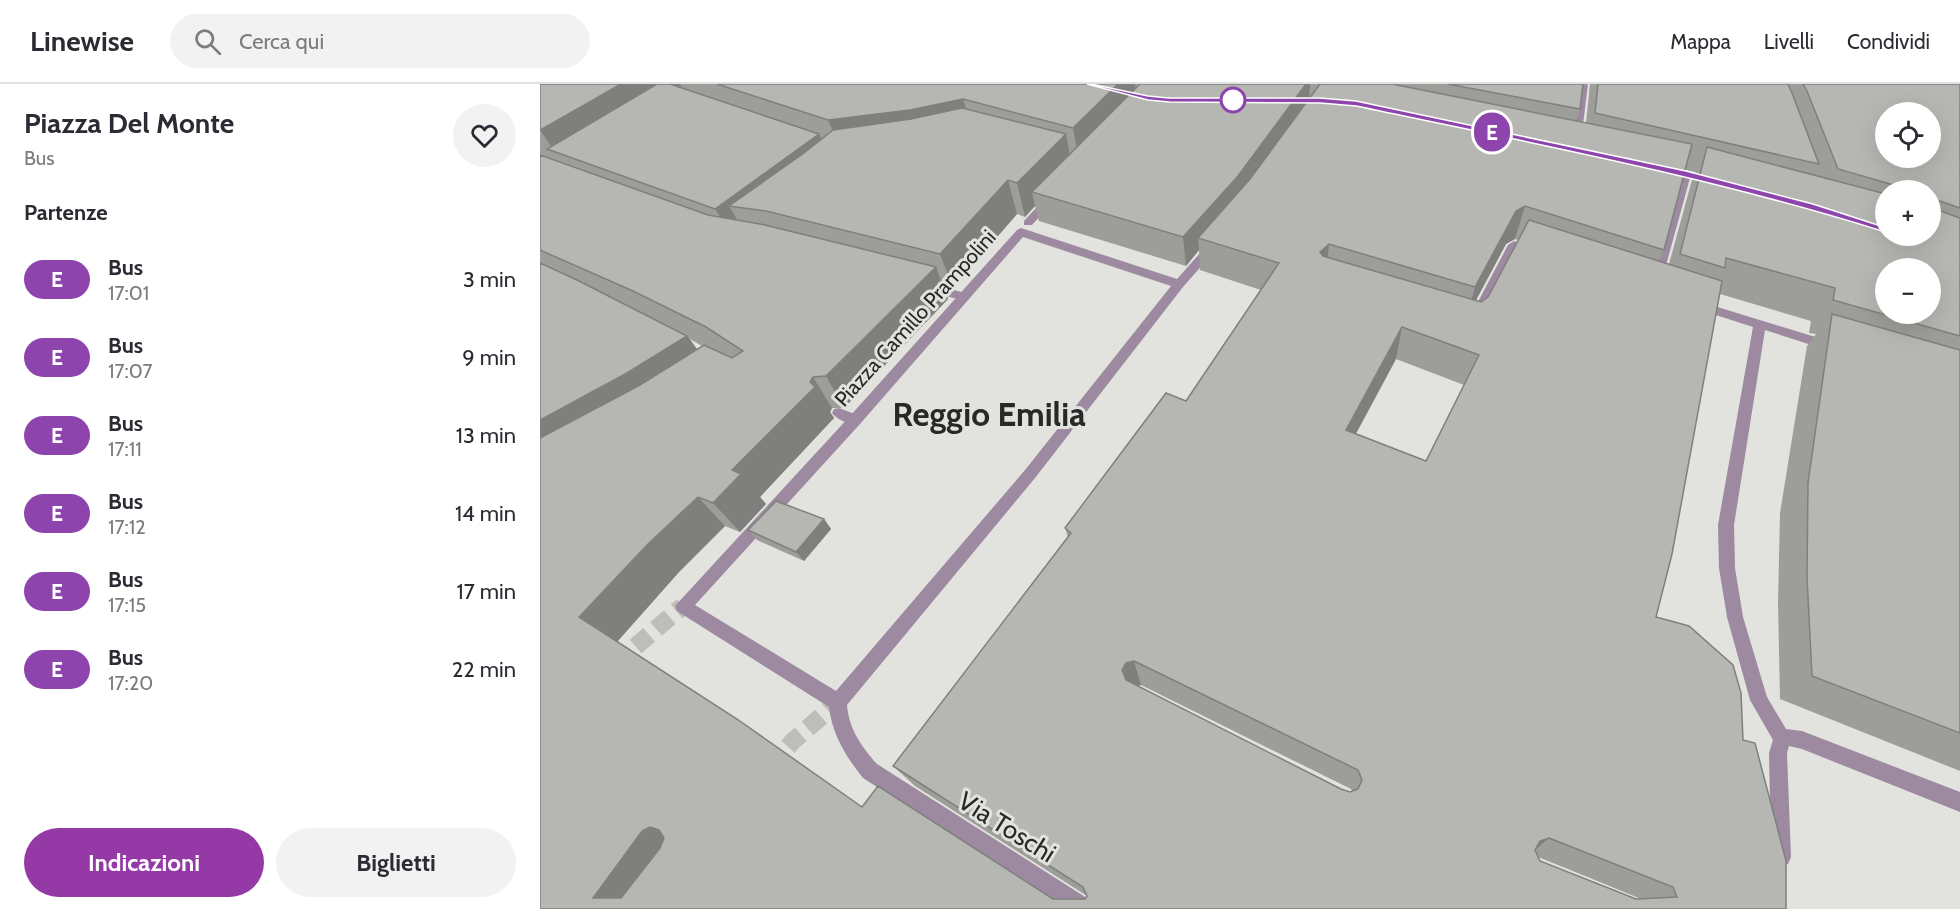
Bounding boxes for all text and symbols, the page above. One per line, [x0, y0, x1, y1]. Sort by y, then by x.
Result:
search box [170, 14, 590, 68]
text: Linewise [30, 24, 134, 58]
icon: search [191, 25, 224, 58]
text: Cerca qui [239, 28, 324, 55]
text: Mappa [1670, 29, 1731, 54]
text: Livelli [1764, 29, 1814, 54]
text: Condividi [1847, 29, 1930, 54]
unlabelled marker [1220, 87, 1246, 113]
map controls [1875, 102, 1941, 324]
button: locate [1875, 102, 1941, 168]
button: heart [453, 104, 516, 167]
text: Piazza Del Monte [24, 106, 234, 140]
line badge: E [1472, 112, 1512, 152]
text: E [1486, 120, 1498, 145]
text: Bus [24, 146, 55, 170]
button: + [1875, 180, 1941, 246]
text: Partenze [24, 199, 108, 226]
street label: Piazza Camillo Prampolini [829, 225, 1001, 411]
text: Bus [108, 254, 143, 281]
button: − [1875, 258, 1941, 324]
text: 3 min [463, 266, 516, 293]
text: E [51, 267, 63, 292]
text: 17:01 [108, 281, 149, 305]
text: Bus [108, 332, 143, 359]
text: 9 min [462, 344, 516, 371]
text: E [51, 345, 63, 370]
text: 17:07 [108, 359, 153, 383]
district label: Reggio Emilia [892, 394, 1086, 434]
text: Bus [108, 410, 143, 437]
text: 13 min [456, 422, 516, 449]
text: E [51, 423, 63, 448]
text: 17:11 [108, 437, 142, 461]
text: Bus [108, 488, 143, 515]
text: 14 min [455, 500, 516, 527]
text: E [51, 501, 63, 526]
text: 17:12 [108, 515, 146, 539]
text: Bus [108, 566, 143, 593]
text: 17 min [457, 578, 516, 605]
text: E [51, 579, 63, 604]
text: 17:15 [108, 593, 146, 617]
text: Bus [108, 644, 143, 671]
text: 22 min [452, 656, 516, 683]
text: E [51, 657, 63, 682]
text: 17:20 [108, 671, 153, 695]
street label: Via Toschi [952, 785, 1062, 869]
button: Indicazioni [24, 828, 264, 897]
button: Biglietti [276, 828, 516, 897]

